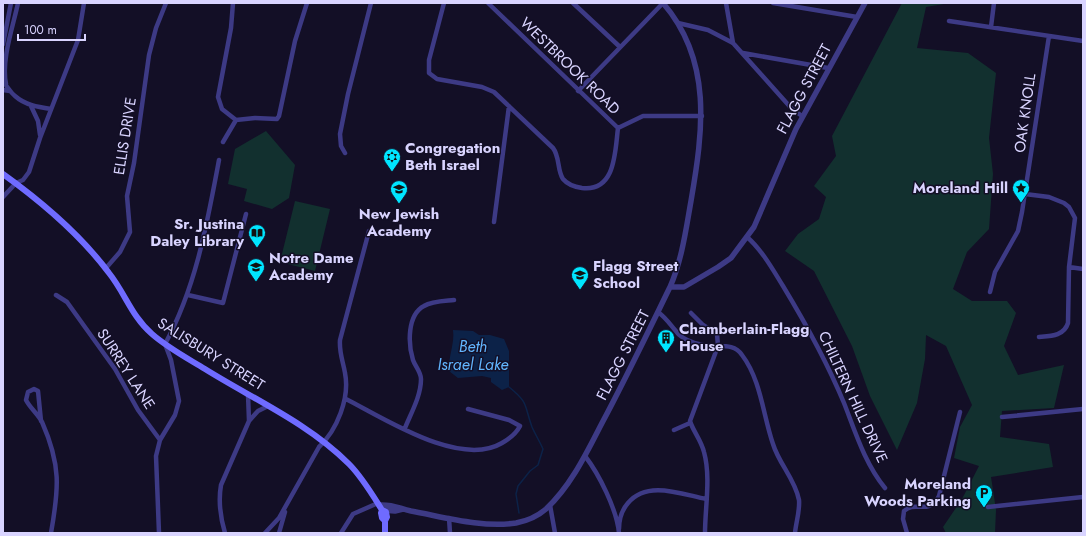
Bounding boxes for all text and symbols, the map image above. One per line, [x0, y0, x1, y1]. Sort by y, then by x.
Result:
street label: WESTBROOK ROAD [515, 12, 625, 120]
scale bar [18, 16, 85, 42]
text: 100 m [24, 21, 57, 39]
street label: FLAGG STREET [771, 40, 837, 138]
street label: OAK KNOLL [1009, 72, 1041, 154]
street label: ELLIS DRIVE [108, 95, 142, 177]
place label: Congregation Beth Israel [405, 137, 500, 176]
synagogue icon: Congregation Beth Israel [382, 147, 402, 172]
place label: Moreland Hill [913, 177, 1008, 199]
place icon: Moreland Hill [1011, 178, 1031, 203]
school or university icon: New Jewish Academy [389, 179, 409, 204]
place label: New Jewish Academy [359, 203, 439, 242]
place label: Sr. Justina Daley Library [150, 213, 244, 252]
library icon: Sr. Justina Daley Library [247, 223, 267, 248]
place label: Notre Dame Academy [268, 247, 354, 286]
place label: Flagg Street School [593, 255, 679, 294]
school or university icon: Notre Dame Academy [246, 257, 266, 282]
school or university icon: Flagg Street School [570, 265, 590, 290]
street label: FLAGG STREET [591, 306, 655, 404]
street label: SALISBURY STREET [153, 312, 269, 396]
place label: Chamberlain-Flagg House [679, 318, 809, 357]
street label: SURREY LANE [92, 324, 160, 414]
building icon: Chamberlain-Flagg House [656, 328, 676, 353]
street label: CHILTERN HILL DRIVE [813, 328, 893, 466]
water label: Beth Israel Lake [437, 335, 509, 376]
place label: Moreland Woods Parking [864, 473, 971, 512]
parking icon: Moreland Woods Parking [974, 483, 994, 508]

